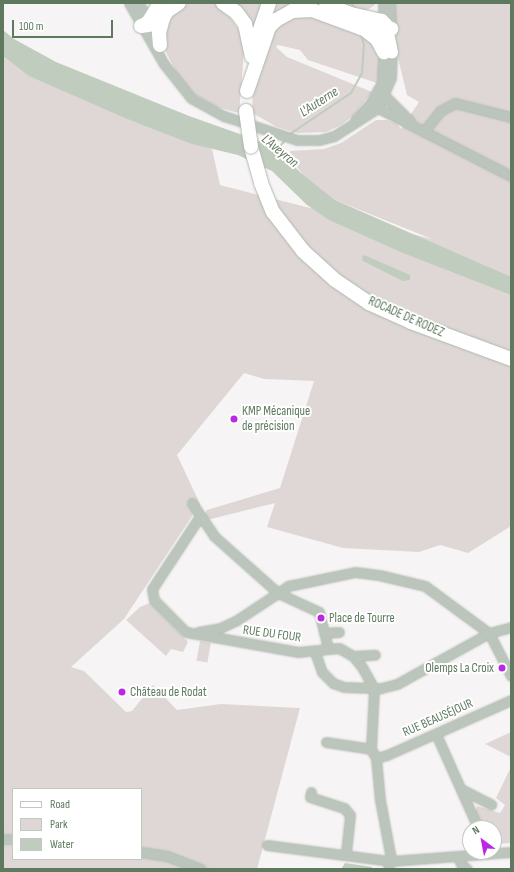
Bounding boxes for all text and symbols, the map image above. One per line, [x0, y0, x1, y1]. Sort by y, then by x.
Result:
scale bar [14, 12, 115, 38]
text: 100 m [19, 19, 44, 34]
water label: L'Auterne [296, 83, 342, 121]
water label: L'Aveyron [258, 131, 302, 171]
street label: ROCADE DE RODEZ [366, 293, 446, 341]
place label: KMP Mécanique de précision [242, 404, 310, 435]
marker: KMP Mécanique de précision [229, 414, 239, 424]
place label: Place de Tourre [329, 610, 395, 626]
marker: Place de Tourre [316, 613, 326, 623]
street label: RUE DU FOUR [242, 622, 302, 646]
place label: Olemps La Croix [425, 660, 494, 676]
marker: Olemps La Croix [497, 663, 507, 673]
place label: Château de Rodat [130, 684, 207, 700]
marker: Château de Rodat [117, 687, 127, 697]
street label: RUE BEAUSÉJOUR [400, 696, 476, 740]
legend [12, 788, 142, 860]
text: Road [50, 797, 70, 812]
text: Park [50, 817, 68, 832]
north arrow [462, 820, 502, 860]
text: N [470, 823, 482, 837]
text: Water [50, 837, 74, 852]

